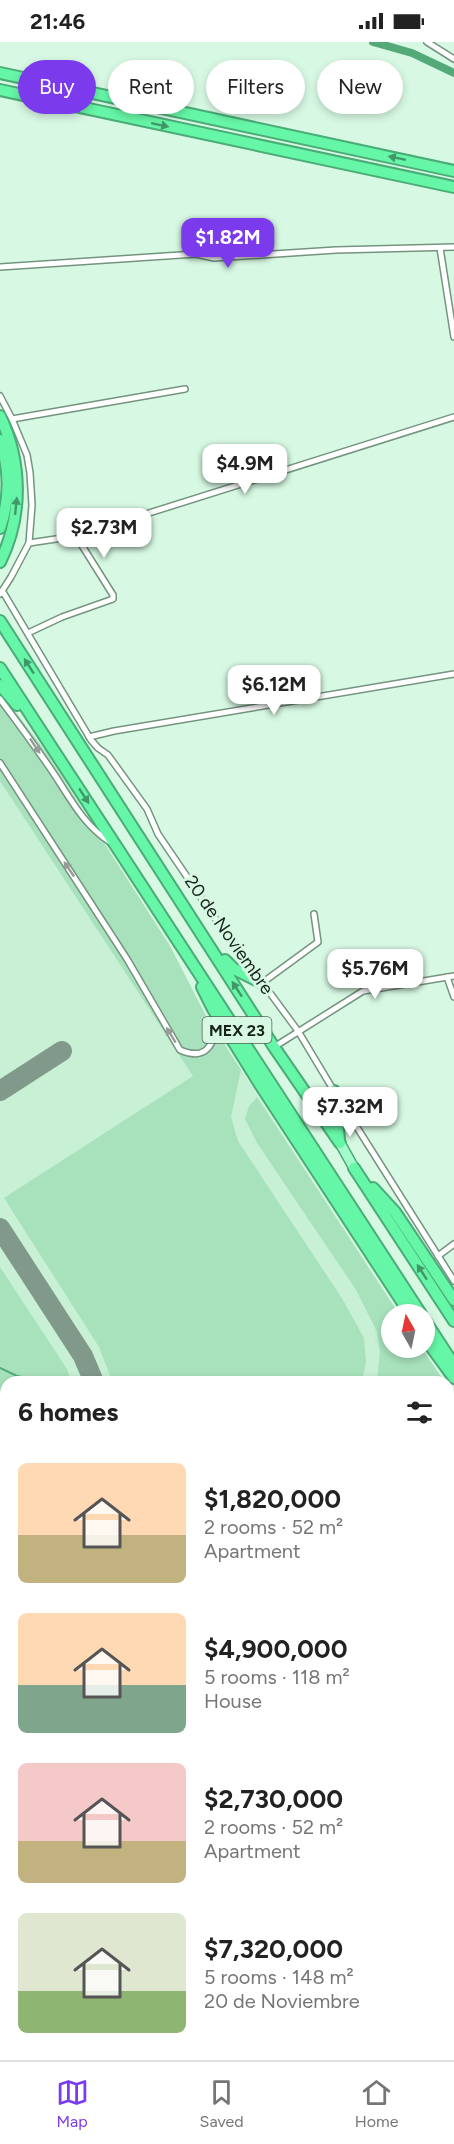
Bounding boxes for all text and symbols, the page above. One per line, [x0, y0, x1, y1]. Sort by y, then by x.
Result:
text: 21:46 [30, 8, 85, 35]
chip: Buy [18, 60, 96, 114]
chip: Rent [108, 60, 194, 114]
chip: Filters [206, 60, 305, 114]
chip: New [317, 60, 403, 114]
one-way arrow [151, 121, 170, 130]
one-way arrow [388, 153, 406, 163]
pin: $1.82M [179, 218, 277, 269]
text: $1.82M [195, 225, 261, 249]
pin: $4.9M [203, 444, 287, 495]
text: $4.9M [216, 451, 274, 475]
one-way arrow [11, 496, 21, 515]
pin: $2.73M [55, 508, 153, 559]
text: $2.73M [71, 515, 138, 539]
one-way arrow [24, 658, 35, 674]
pin: $6.12M [225, 665, 323, 716]
text: $6.12M [242, 672, 306, 696]
one-way arrow [29, 738, 40, 754]
one-way arrow [78, 788, 89, 804]
one-way arrow [63, 862, 75, 878]
street label: 20 de Noviembre [180, 871, 278, 999]
pin: $5.76M [326, 949, 424, 1000]
text: $5.76M [341, 956, 409, 980]
one-way arrow [232, 981, 243, 997]
road number: MEX 23 [202, 1017, 272, 1043]
one-way arrow [166, 1027, 177, 1043]
pin: $7.32M [301, 1087, 399, 1138]
text: $7.32M [317, 1094, 384, 1118]
one-way arrow [416, 1265, 428, 1281]
north arrow [381, 1304, 435, 1358]
map controls [381, 1304, 435, 1358]
text: 6 homes [18, 1396, 118, 1428]
icon: filters [403, 1396, 436, 1429]
text: $1,820,000 [204, 1483, 341, 1515]
icon: home [66, 1487, 138, 1559]
text: 2 rooms · 52 m² [204, 1515, 343, 1539]
text: Apartment [204, 1539, 301, 1563]
text: $4,900,000 [204, 1633, 348, 1665]
icon: home [66, 1637, 138, 1709]
text: 5 rooms · 118 m² [204, 1665, 350, 1689]
text: House [204, 1689, 262, 1713]
text: $2,730,000 [204, 1783, 343, 1815]
icon: home [66, 1787, 138, 1859]
text: 2 rooms · 52 m² [204, 1815, 343, 1839]
text: Apartment [204, 1839, 301, 1863]
text: $7,320,000 [204, 1933, 343, 1965]
icon: home [66, 1937, 138, 2009]
text: 5 rooms · 148 m² [204, 1965, 354, 1989]
text: 20 de Noviembre [204, 1989, 360, 2013]
tab: Map [56, 2076, 89, 2131]
tab: Saved [200, 2076, 244, 2131]
tab: Home [355, 2076, 398, 2131]

